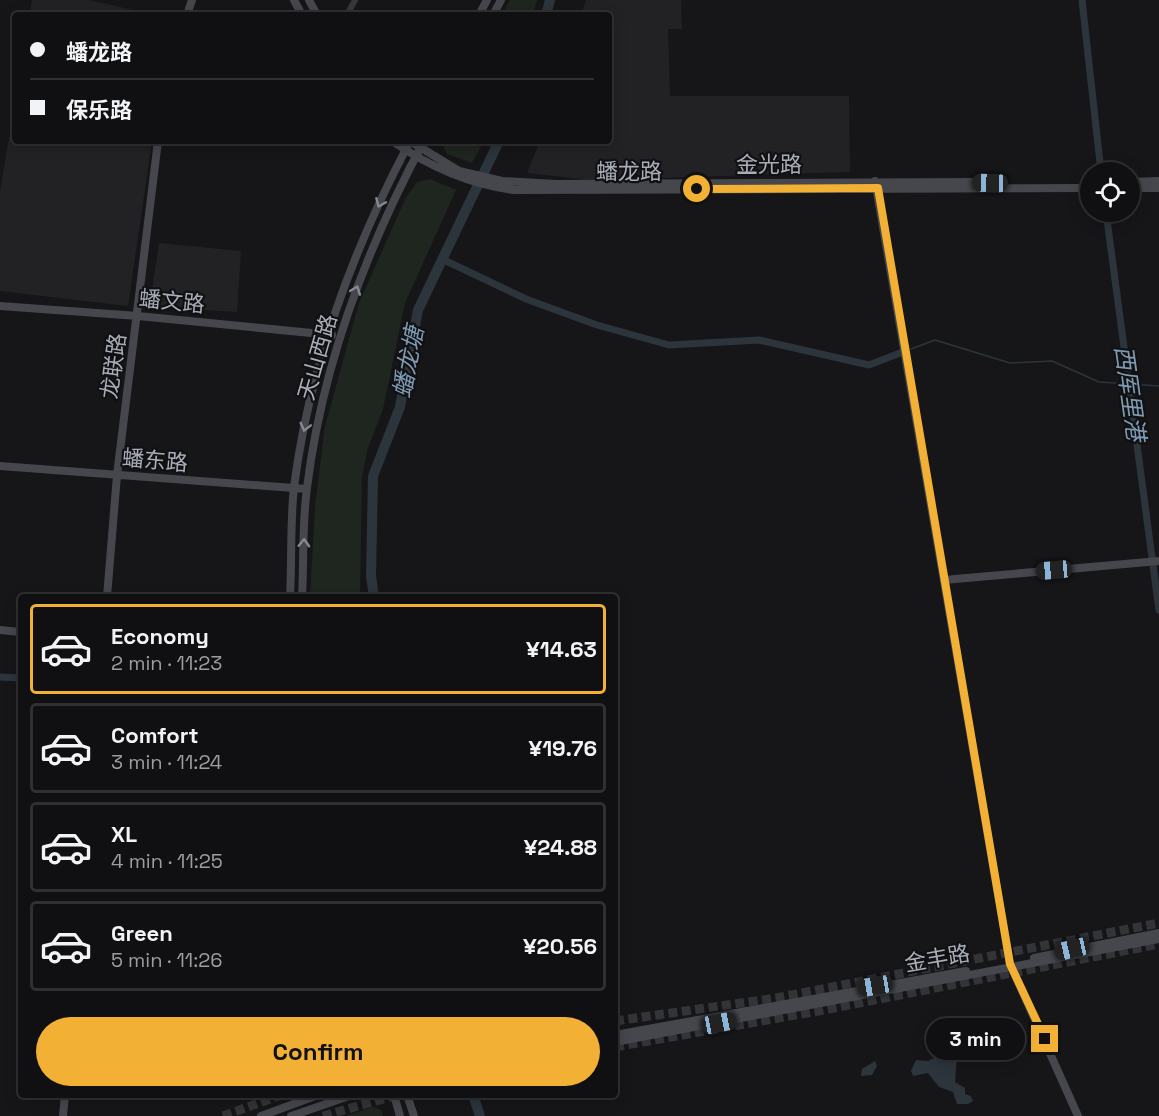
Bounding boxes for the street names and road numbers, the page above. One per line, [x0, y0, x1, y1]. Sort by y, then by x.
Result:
street label: 金光路 [736, 150, 802, 178]
street label: 蟠龙路 [596, 157, 662, 185]
street label: 蟠文路 [138, 284, 206, 318]
street label: 天山西路 [291, 311, 343, 403]
street label: 龙联路 [95, 331, 131, 401]
street label: 蟠东路 [121, 443, 189, 477]
street label: 金丰路 [902, 938, 972, 978]

